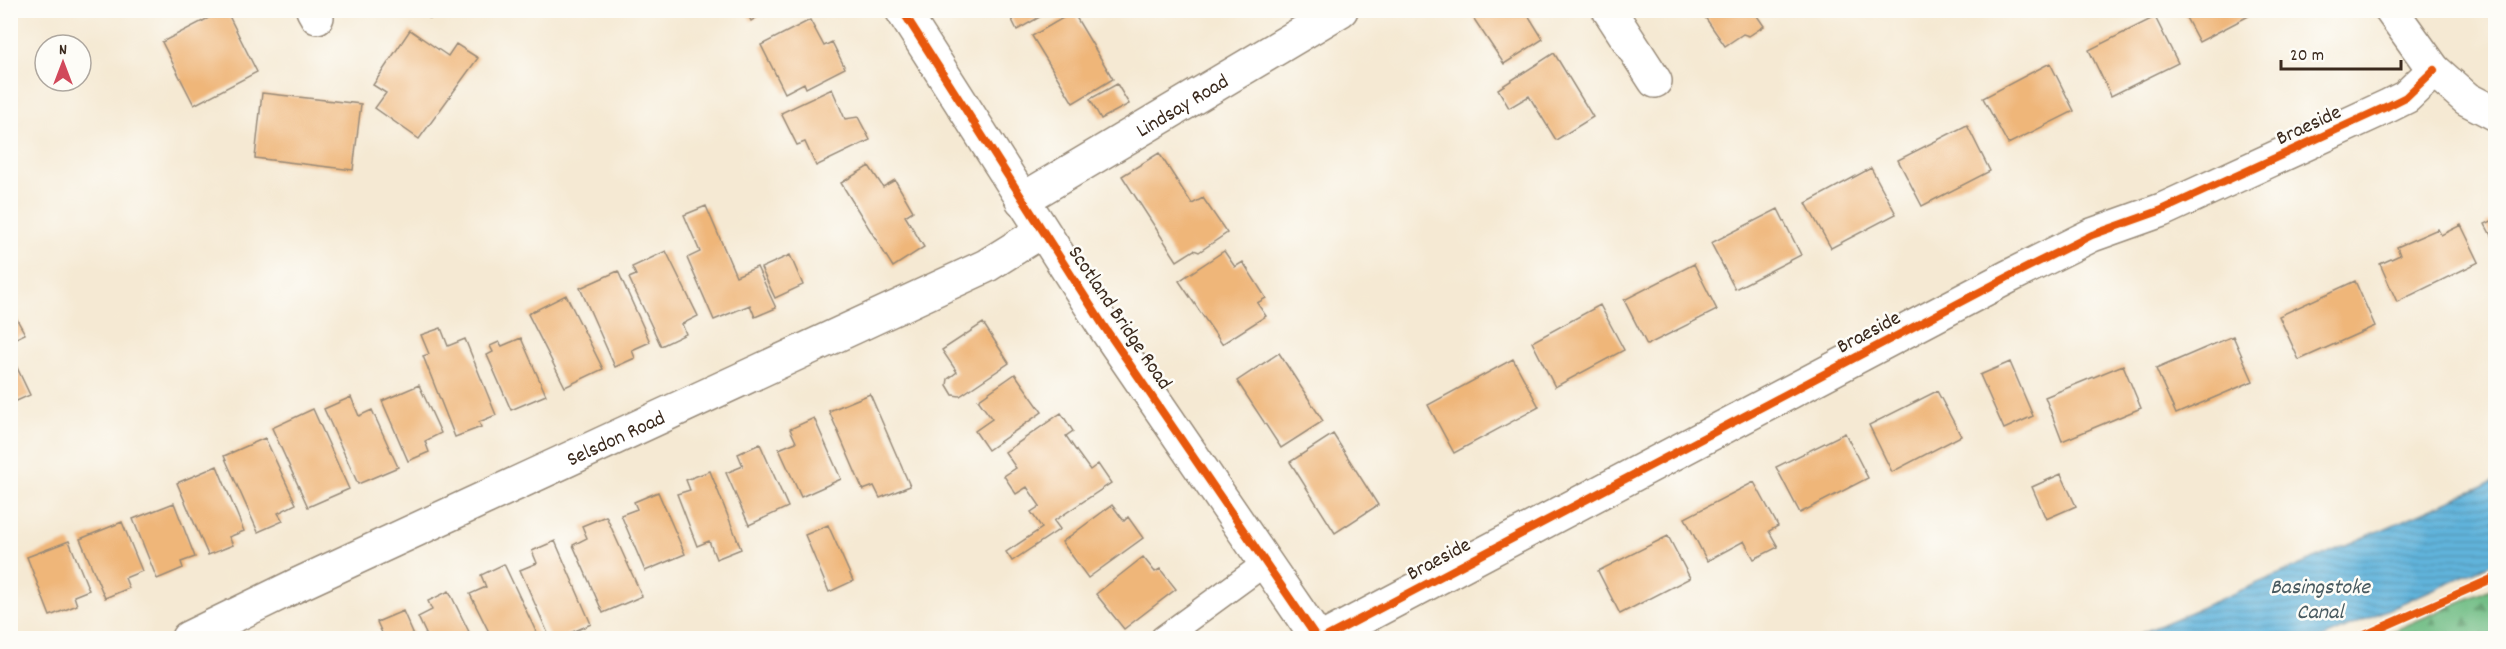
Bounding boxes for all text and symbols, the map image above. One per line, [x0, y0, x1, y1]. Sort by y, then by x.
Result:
north arrow [33, 33, 93, 93]
scale bar [2281, 33, 2401, 71]
text: N [59, 39, 67, 62]
text: 20 m [2290, 44, 2324, 69]
street label: Lindsay Road [1131, 68, 1235, 147]
street label: Braeside [2272, 99, 2347, 155]
street label: Scotland Bridge Road [1059, 241, 1178, 397]
street label: Braeside [1832, 304, 1907, 363]
street label: Selsdon Road [562, 405, 671, 476]
street label: Braeside [1402, 531, 1477, 590]
water label: Basingstoke Canal [2270, 573, 2371, 629]

